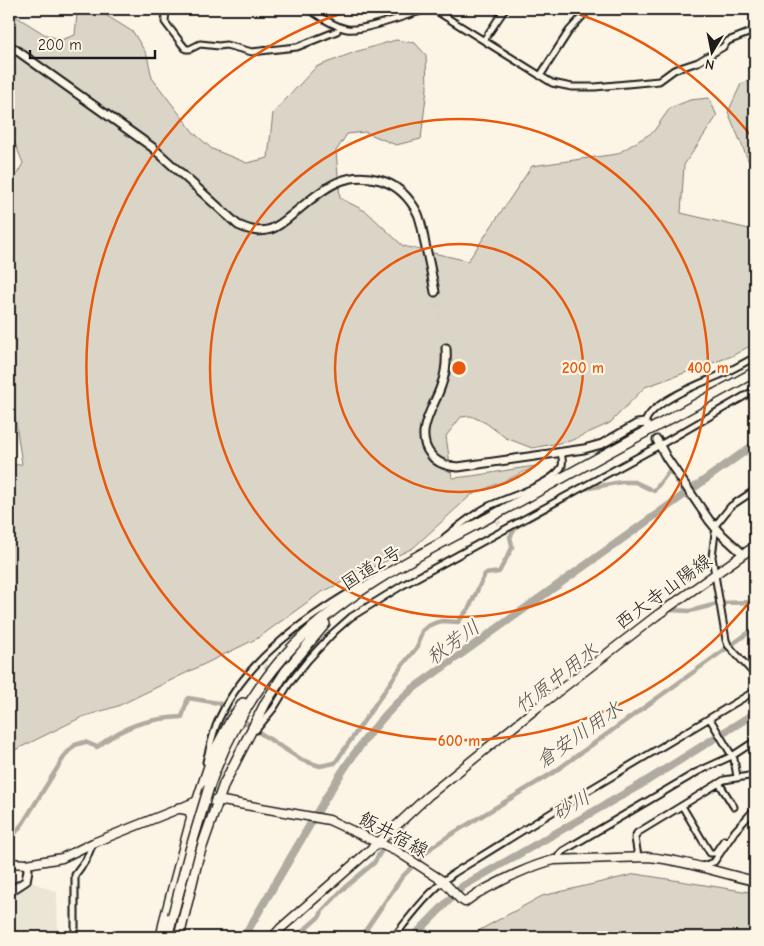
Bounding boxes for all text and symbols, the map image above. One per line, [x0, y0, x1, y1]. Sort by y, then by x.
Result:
scale bar [30, 28, 155, 60]
north arrow [686, 28, 736, 78]
text: 200 m [38, 36, 82, 54]
text: N [704, 55, 716, 73]
centre of rings [450, 359, 468, 377]
text: 200 m [562, 359, 604, 377]
text: 400 m [687, 359, 729, 377]
street label: 国道2号 [337, 541, 406, 595]
street label: 西大寺山陽線 [611, 549, 716, 634]
water label: 秋芳川 [422, 615, 484, 669]
water label: 竹原中用水 [510, 639, 603, 718]
water label: 倉安川用水 [532, 696, 627, 773]
text: 600 m [438, 732, 480, 750]
water label: 砂川 [548, 785, 594, 825]
street label: 飯井宿線 [355, 807, 432, 862]

